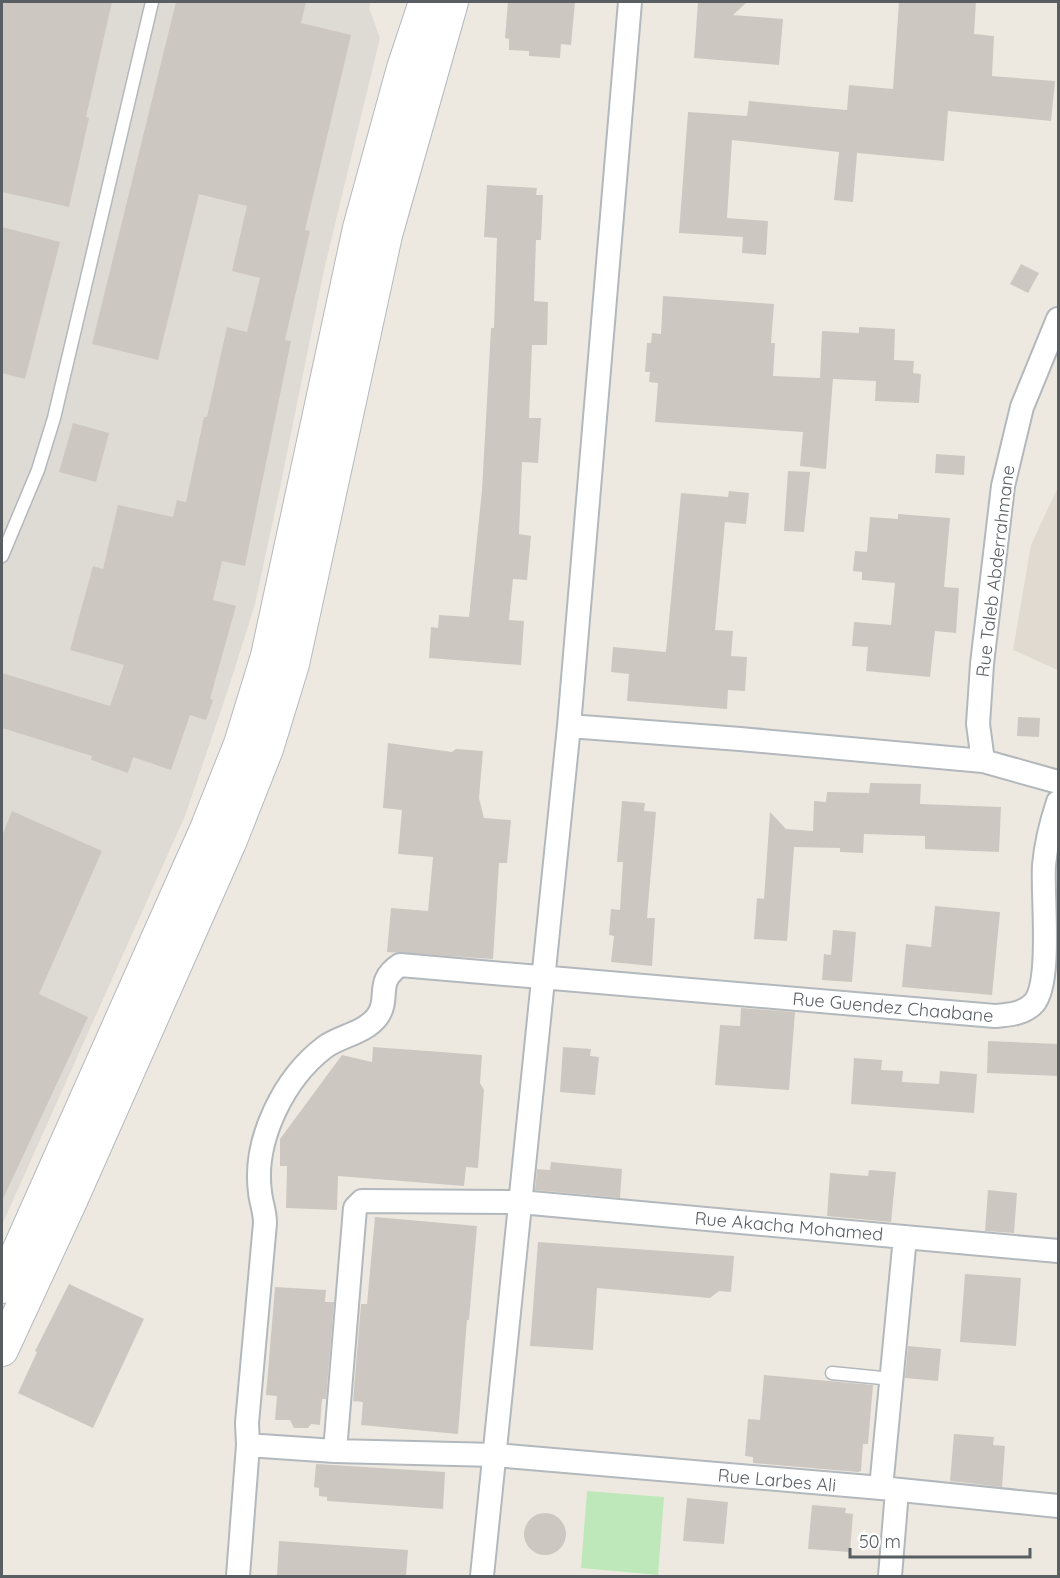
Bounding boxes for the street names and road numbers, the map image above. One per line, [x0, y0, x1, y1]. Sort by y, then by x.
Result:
street label: Rue Taleb Abderrahmane [971, 464, 1019, 678]
street label: Rue Guendez Chaabane [792, 987, 994, 1027]
street label: Rue Akacha Mohamed [694, 1206, 884, 1246]
street label: Rue Larbes Ali [717, 1463, 837, 1497]

